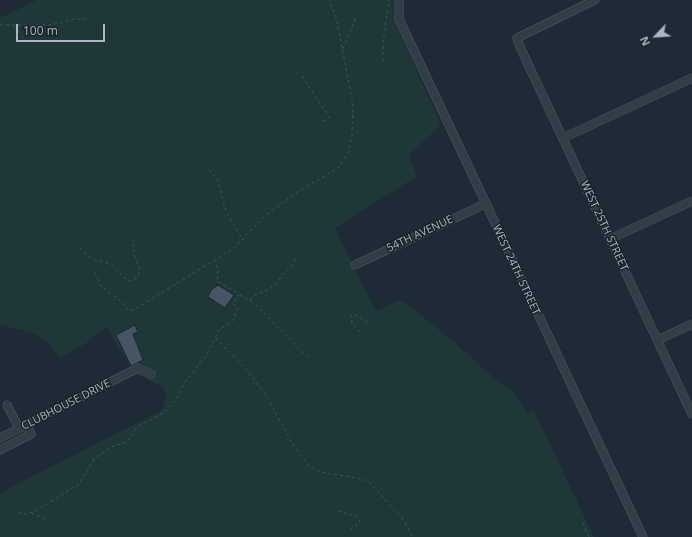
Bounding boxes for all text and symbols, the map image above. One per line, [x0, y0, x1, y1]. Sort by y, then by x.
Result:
scale bar [18, 16, 107, 42]
north arrow [636, 16, 676, 56]
text: 100 m [23, 22, 58, 39]
text: N [636, 34, 653, 49]
street label: WEST 25TH STREET [577, 179, 631, 273]
street label: 54TH AVENUE [385, 213, 455, 255]
street label: WEST 24TH STREET [489, 223, 543, 317]
street label: CLUBHOUSE DRIVE [19, 377, 113, 433]

